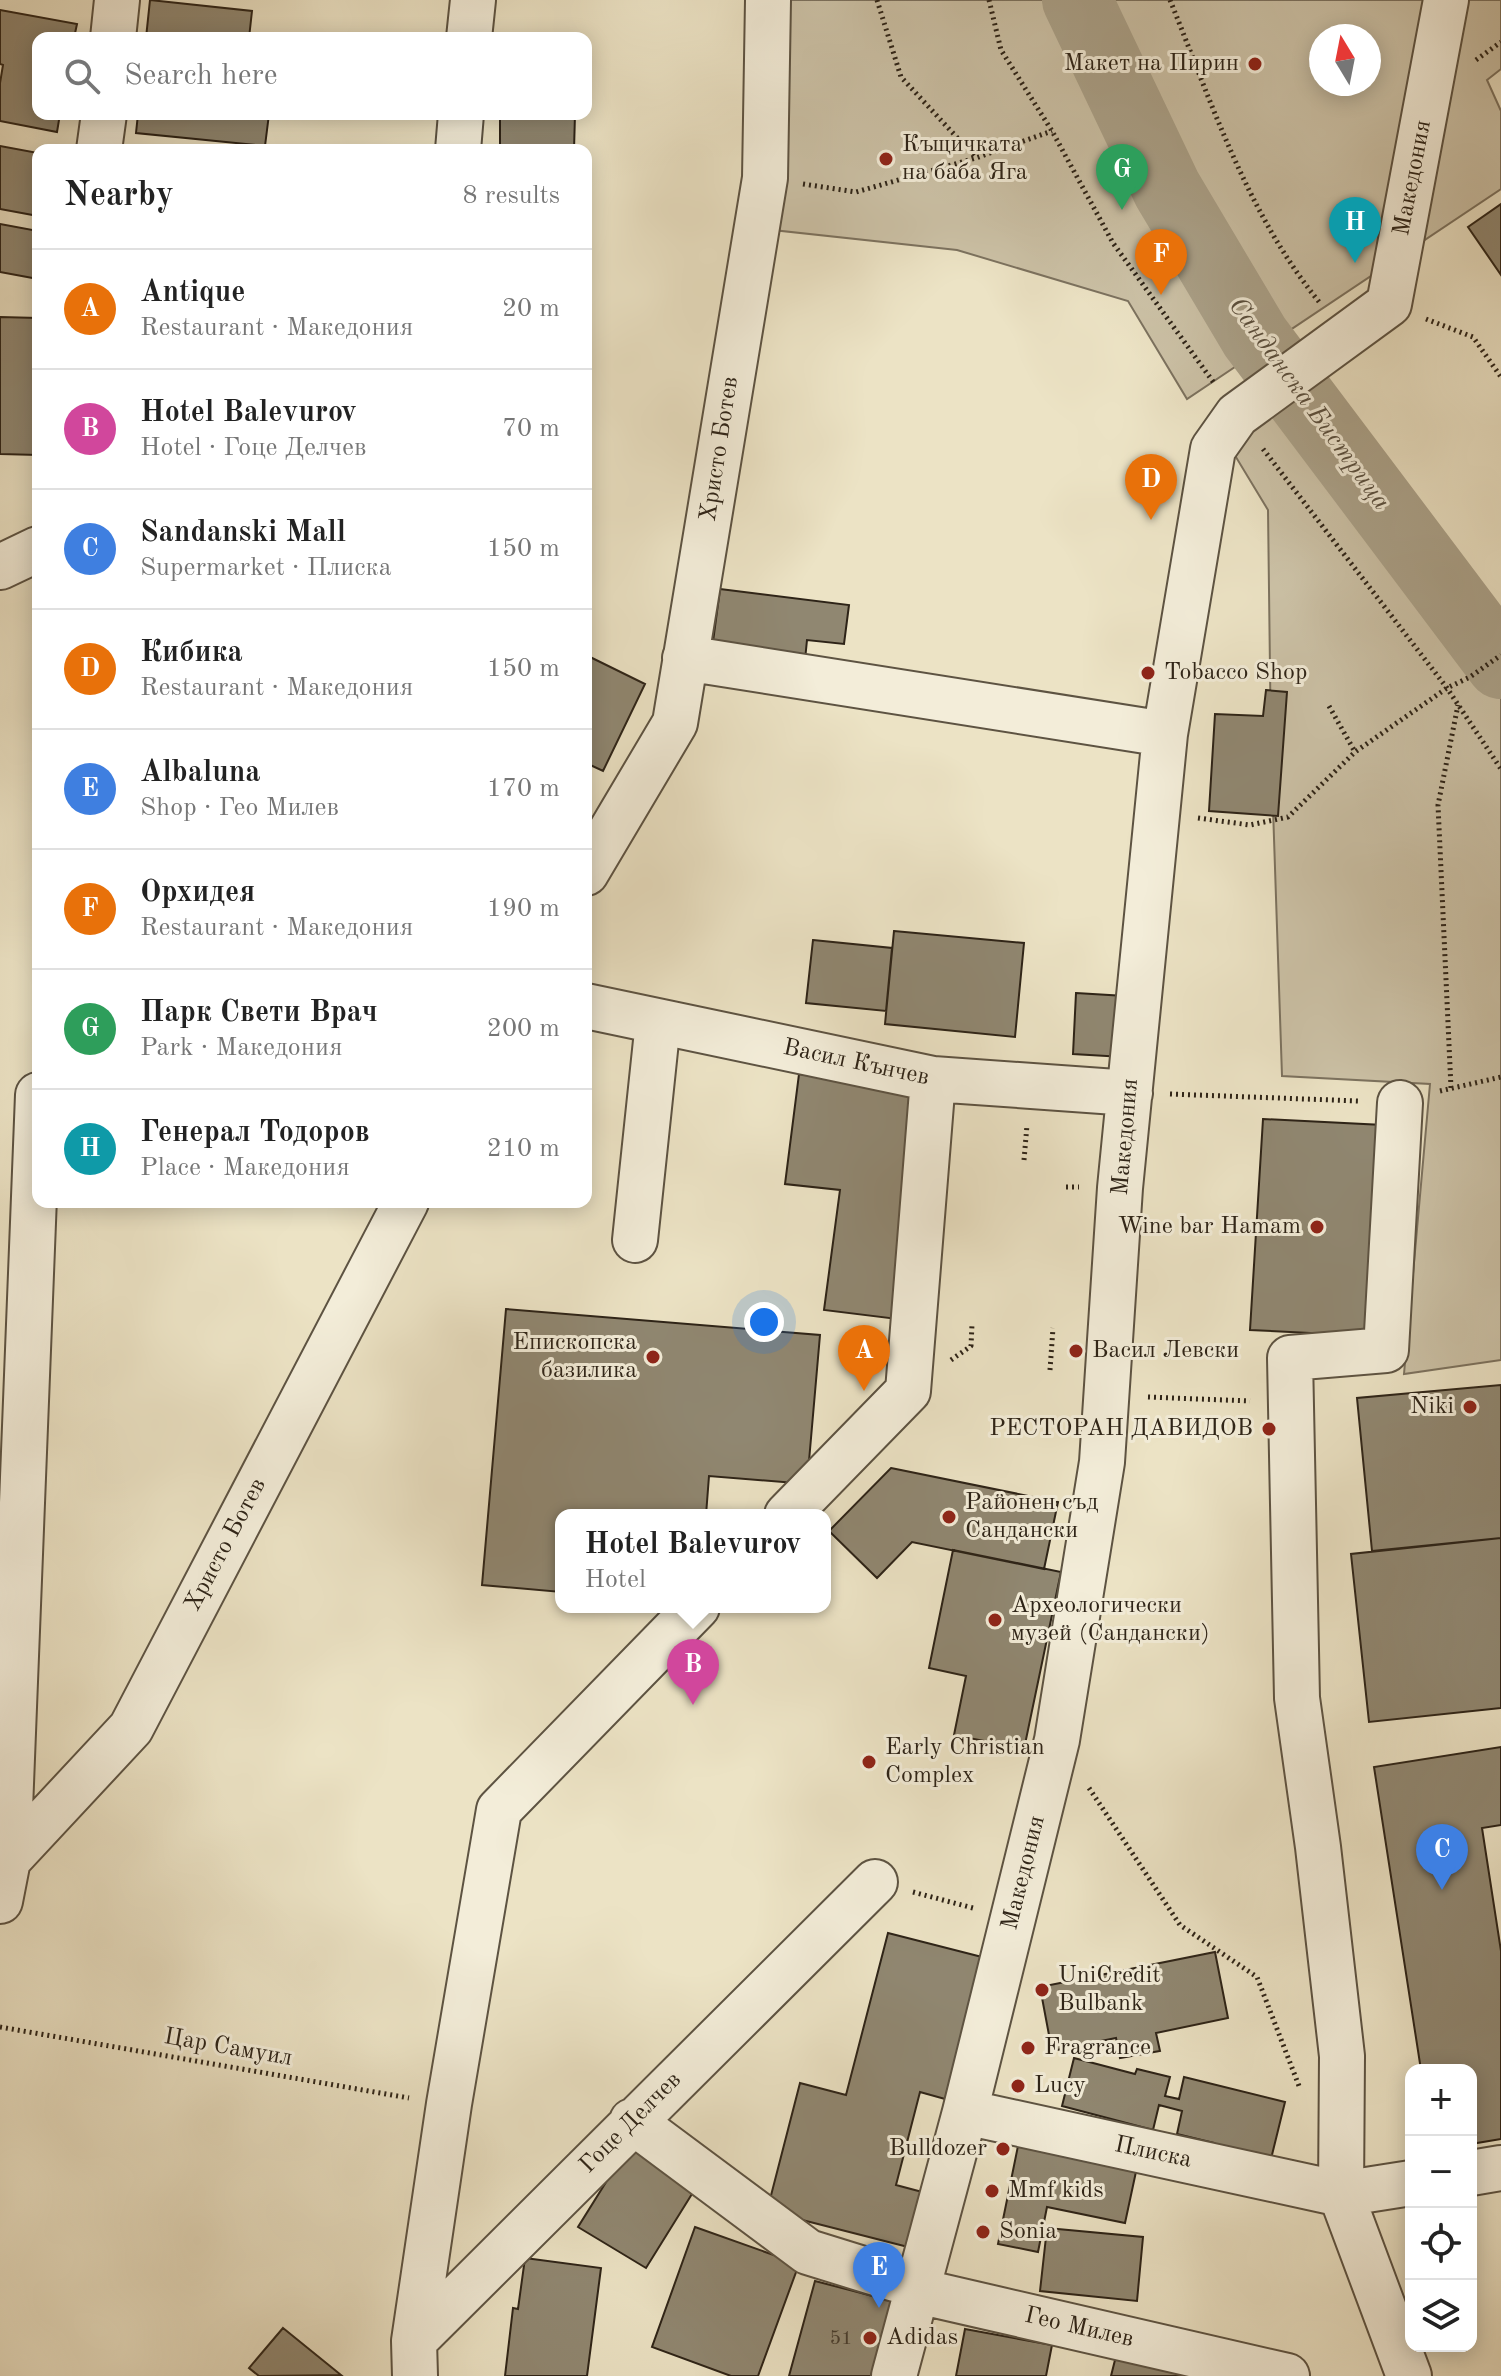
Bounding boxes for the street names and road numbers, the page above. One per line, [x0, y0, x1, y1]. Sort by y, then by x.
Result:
street label: Македония [1390, 118, 1436, 238]
street label: Христо Ботев [697, 375, 743, 523]
street label: Васил Кънчев [781, 1036, 931, 1090]
street label: Македония [1109, 1078, 1143, 1196]
street label: Христо Ботев [181, 1475, 271, 1615]
street label: Македония [998, 1813, 1050, 1933]
street label: Цар Самуил [162, 2025, 294, 2071]
street label: Гоце Делчев [576, 2068, 686, 2178]
street label: Плиска [1112, 2133, 1194, 2173]
street label: Гео Милев [1022, 2304, 1136, 2352]

